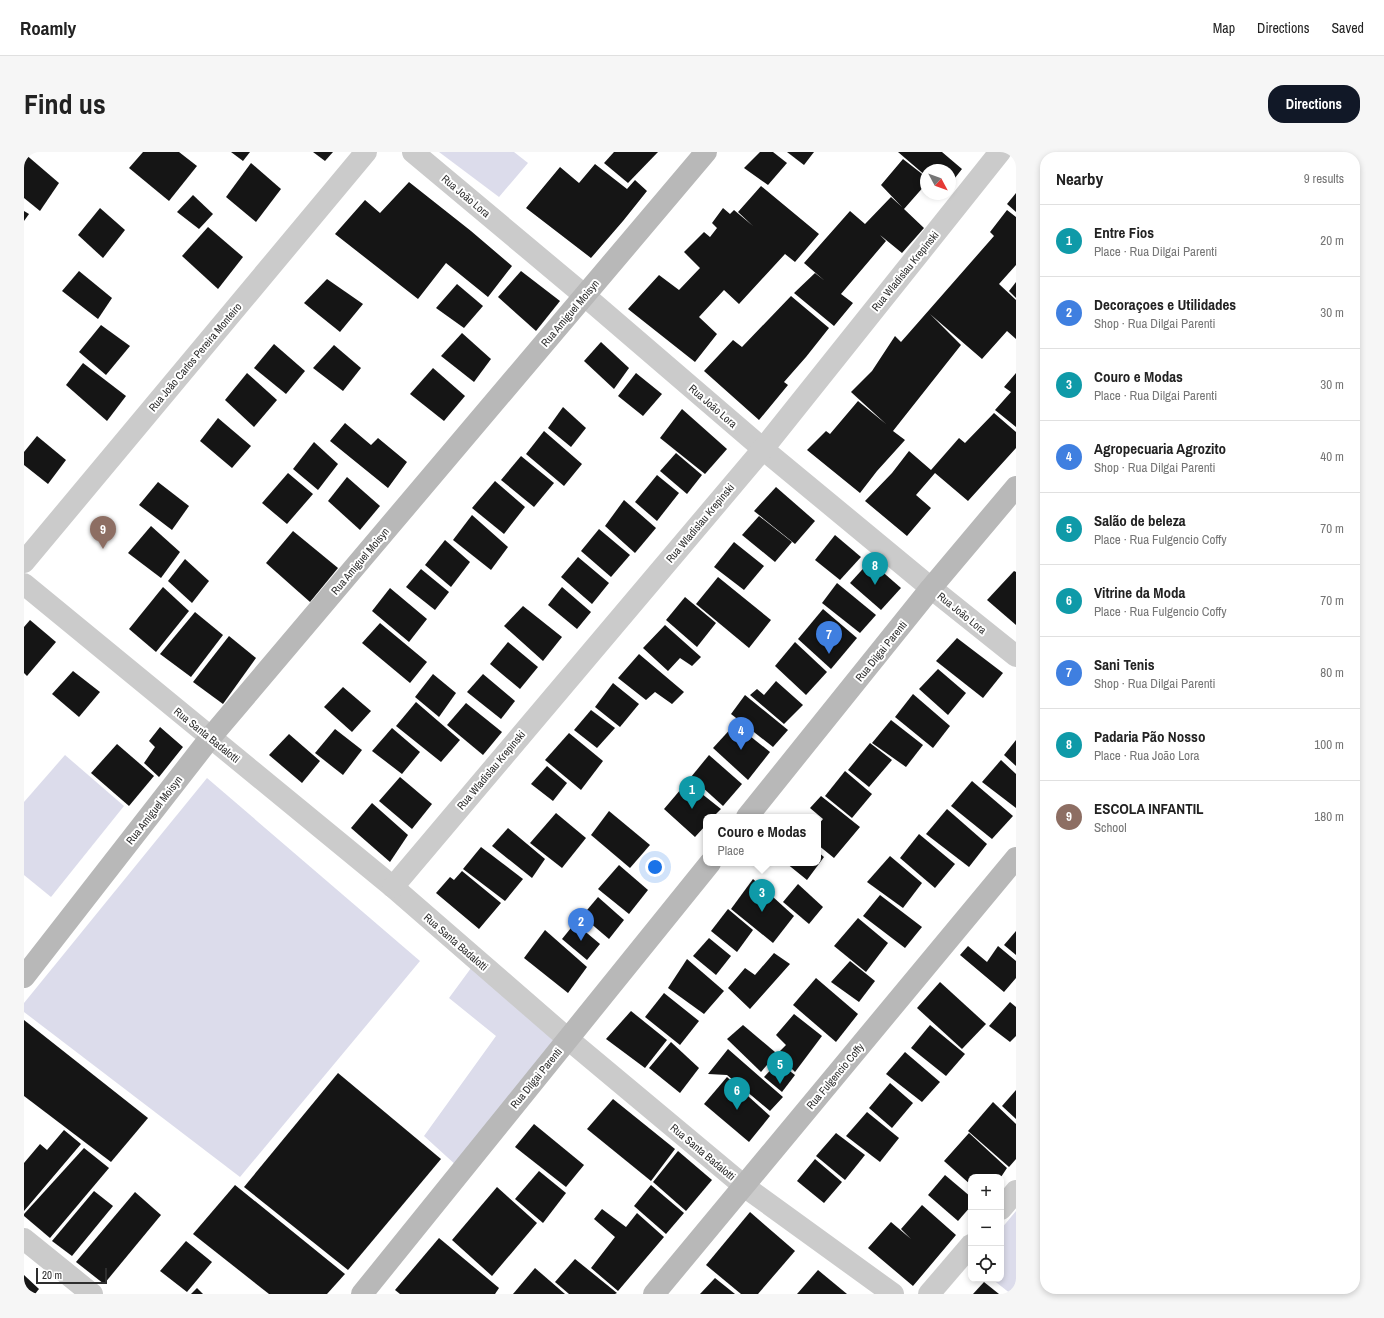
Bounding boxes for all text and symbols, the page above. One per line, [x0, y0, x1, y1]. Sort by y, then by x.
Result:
text: Roamly [20, 15, 76, 41]
text: Map [1213, 19, 1235, 37]
text: Directions [1257, 19, 1309, 37]
text: Saved [1331, 19, 1364, 37]
text: Find us [24, 85, 106, 123]
button: Directions [1268, 85, 1360, 123]
north arrow [920, 164, 956, 200]
text: Nearby [1056, 167, 1103, 190]
text: 9 results [1304, 170, 1344, 187]
street label: Rua João Lora [439, 172, 493, 220]
text: Entre Fios [1094, 222, 1154, 243]
street label: Rua Wladislau Krepinski [868, 228, 942, 314]
text: 1 [1066, 232, 1072, 249]
text: 20 m [1320, 232, 1344, 249]
text: Place · Rua Dilgai Parenti [1094, 243, 1217, 260]
street label: Rua Amiguel Moisyn [538, 277, 602, 349]
text: Decoraçoes e Utilidades [1094, 294, 1236, 315]
street label: Rua João Carlos Pereira Monteiro [145, 300, 245, 414]
text: 2 [1066, 304, 1072, 321]
text: 30 m [1320, 304, 1344, 321]
text: Shop · Rua Dilgai Parenti [1094, 315, 1216, 332]
text: Couro e Modas [1094, 366, 1183, 387]
text: 3 [1066, 376, 1072, 393]
text: 30 m [1320, 376, 1344, 393]
street label: Rua João Lora [686, 381, 740, 431]
text: Place · Rua Dilgai Parenti [1094, 387, 1217, 404]
text: Agropecuaria Agrozito [1094, 438, 1226, 459]
text: 4 [1066, 448, 1072, 465]
text: 40 m [1320, 448, 1344, 465]
text: Shop · Rua Dilgai Parenti [1094, 459, 1216, 476]
street label: Rua Wladislau Krepinski [663, 480, 737, 566]
text: Salão de beleza [1094, 510, 1186, 531]
pin: 9 [90, 516, 116, 549]
text: 5 [1066, 520, 1072, 537]
text: 70 m [1320, 520, 1344, 537]
street label: Rua Amiguel Moisyn [328, 525, 392, 597]
text: Place · Rua Fulgencio Coffy [1094, 531, 1227, 548]
pin: 8 [862, 552, 888, 585]
text: Vitrine da Moda [1094, 582, 1185, 603]
street label: Rua João Lora [935, 589, 989, 637]
text: 6 [1066, 592, 1072, 609]
text: 70 m [1320, 592, 1344, 609]
text: Place · Rua Fulgencio Coffy [1094, 603, 1227, 620]
street label: Rua Dilgai Parenti [852, 618, 910, 684]
pin: 7 [816, 621, 842, 654]
text: Sani Tenis [1094, 654, 1155, 675]
text: 7 [1066, 664, 1072, 681]
text: 80 m [1320, 664, 1344, 681]
text: Shop · Rua Dilgai Parenti [1094, 675, 1216, 692]
street label: Rua Santa Badalotti [171, 704, 243, 766]
pin: 4 [728, 717, 754, 750]
text: Padaria Pão Nosso [1094, 726, 1205, 747]
street label: Rua Wladislau Krepinski [454, 727, 528, 813]
text: 8 [1066, 736, 1072, 753]
text: 100 m [1314, 736, 1344, 753]
text: Place · Rua João Lora [1094, 747, 1199, 764]
street label: Rua Amiguel Moisyn [123, 773, 185, 847]
pin: 1 [679, 776, 705, 809]
text: ESCOLA INFANTIL [1094, 798, 1204, 819]
text: 9 [1066, 808, 1072, 825]
text: 180 m [1314, 808, 1344, 825]
popup [703, 814, 821, 866]
text: School [1094, 819, 1127, 836]
text: Couro e Modas [718, 821, 806, 842]
text: Place [718, 842, 744, 859]
your location [645, 857, 665, 877]
pin: 3 [749, 879, 775, 912]
pin: 2 [568, 908, 594, 941]
street label: Rua Santa Badalotti [421, 910, 491, 974]
street label: Rua Fulgencio Coffy [803, 1040, 867, 1112]
street label: Rua Dilgai Parenti [507, 1045, 565, 1111]
pin: 5 [767, 1051, 793, 1084]
pin: 6 [724, 1077, 750, 1110]
street label: Rua Santa Badalotti [668, 1121, 738, 1183]
map controls [968, 1174, 1004, 1282]
button: + [968, 1174, 1004, 1210]
button: − [968, 1210, 1004, 1246]
button: locate [968, 1246, 1004, 1282]
scale bar [36, 1266, 107, 1285]
text: 20 m [42, 1268, 62, 1282]

